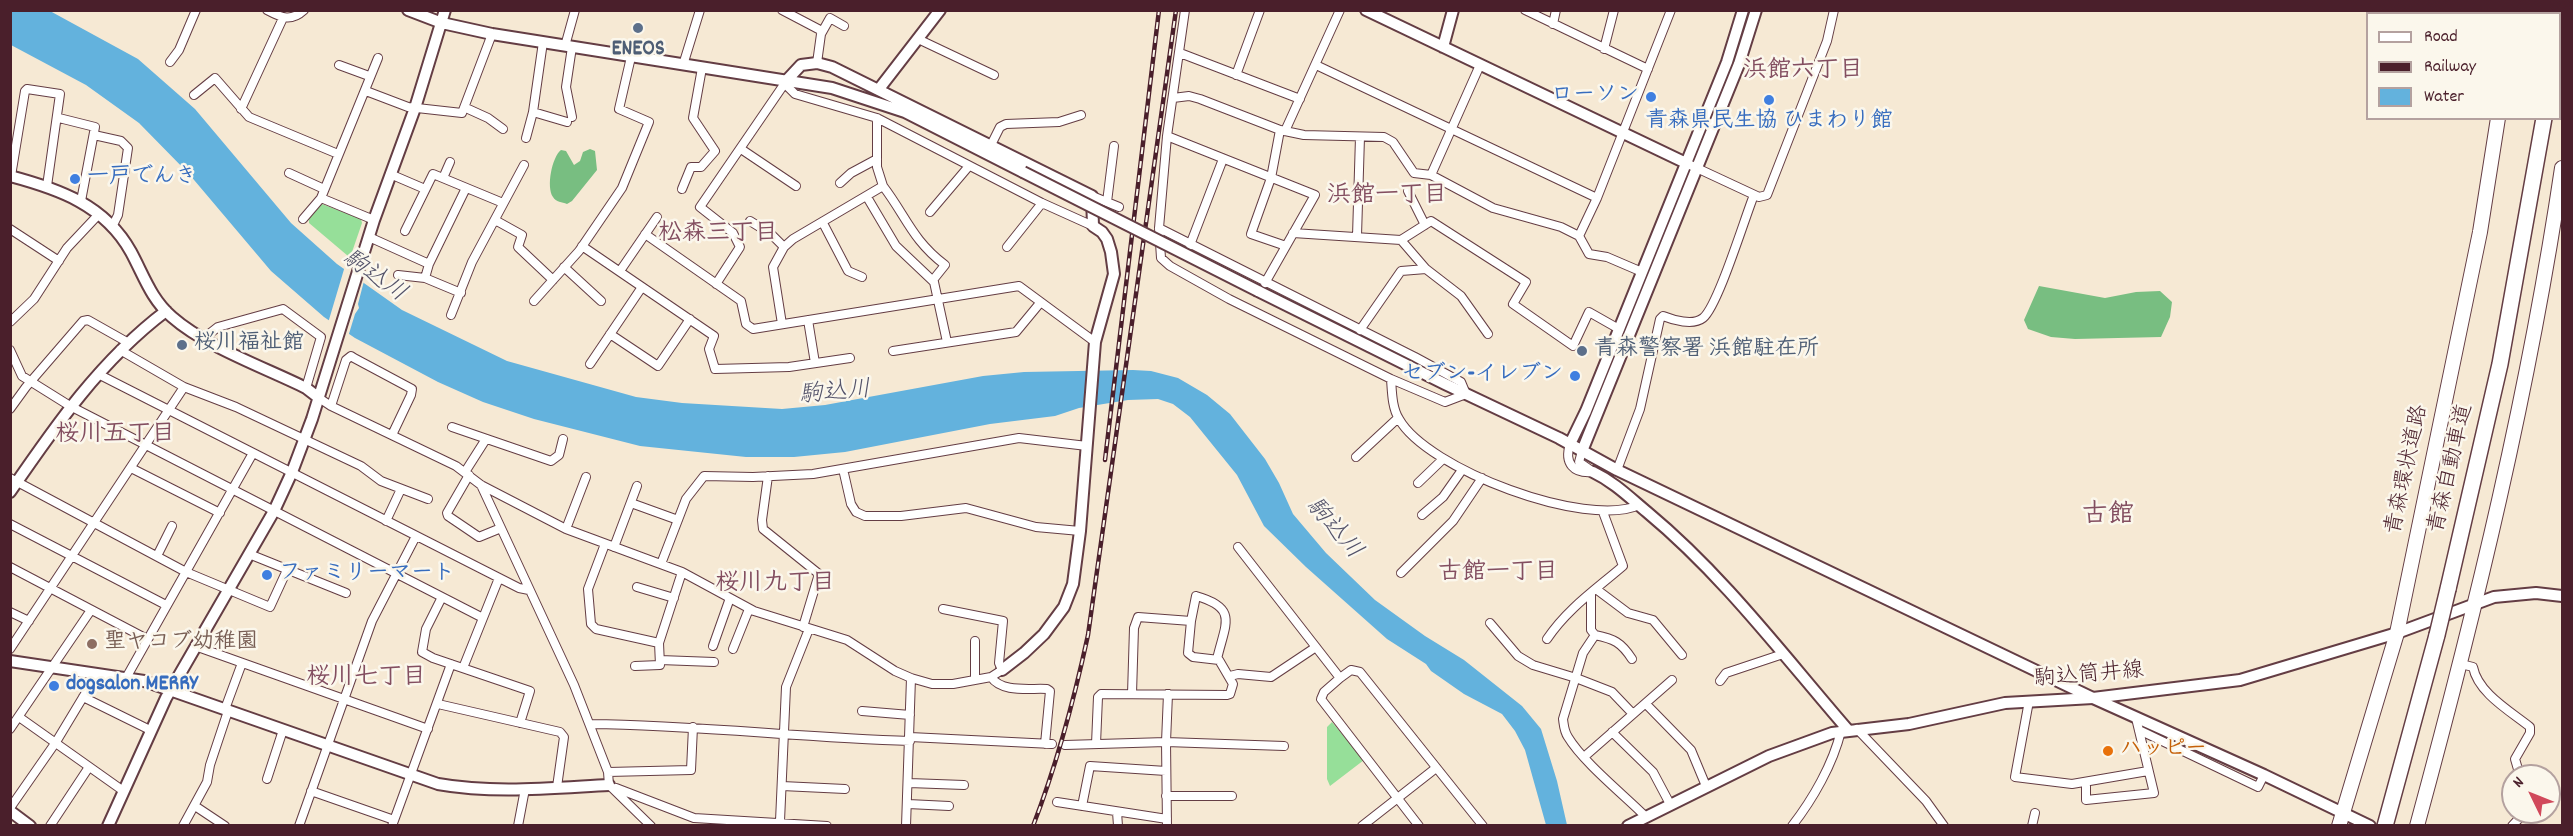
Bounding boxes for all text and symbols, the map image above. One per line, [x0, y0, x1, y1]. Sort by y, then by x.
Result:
legend [2366, 12, 2561, 120]
marker: ENEOS [631, 21, 645, 35]
text: Road [2424, 25, 2458, 50]
place label: ENEOS [611, 38, 665, 64]
text: Railway [2424, 55, 2476, 80]
district label: 浜館六丁目 [1743, 59, 1863, 87]
place label: ローソン [1551, 84, 1639, 110]
text: Water [2424, 85, 2464, 110]
marker: ローソン [1644, 90, 1658, 104]
marker: 青森県民生協 ひまわり館 [1762, 93, 1776, 107]
place label: 青森県民生協 ひまわり館 [1645, 110, 1893, 136]
place label: 一戸でんき [87, 166, 197, 192]
marker: 一戸でんき [68, 172, 82, 186]
district label: 浜館一丁目 [1327, 184, 1447, 212]
district label: 松森三丁目 [658, 222, 778, 250]
water label: 駒込川 [335, 246, 411, 310]
place label: 桜川福祉館 [194, 332, 304, 358]
marker: 桜川福祉館 [175, 338, 189, 352]
place label: 青森警察署 浜館駐在所 [1594, 338, 1819, 364]
marker: 青森警察署 浜館駐在所 [1575, 344, 1589, 358]
place label: セブン-イレブン [1401, 363, 1563, 389]
marker: セブン-イレブン [1568, 369, 1582, 383]
water label: 駒込川 [798, 378, 872, 412]
street label: 青森自動車道 [2425, 402, 2481, 536]
street label: 青森環状道路 [2382, 403, 2436, 537]
district label: 桜川五丁目 [55, 423, 175, 451]
water label: 駒込川 [1298, 493, 1366, 567]
district label: 古館 [2082, 501, 2134, 533]
district label: 古館一丁目 [1438, 561, 1558, 589]
place label: ファミリーマート [279, 562, 455, 588]
marker: ファミリーマート [260, 568, 274, 582]
district label: 桜川九丁目 [715, 572, 835, 600]
place label: 聖ヤコブ幼稚園 [104, 631, 258, 657]
marker: 聖ヤコブ幼稚園 [85, 637, 99, 651]
street label: 駒込筒井線 [2033, 659, 2145, 695]
district label: 桜川七丁目 [306, 666, 426, 694]
place label: dogsalon MERRY [66, 673, 198, 699]
marker: dogsalon MERRY [47, 679, 61, 693]
place label: ハッピー [2120, 738, 2207, 764]
marker: ハッピー [2101, 744, 2115, 758]
north arrow [2501, 764, 2561, 824]
text: N [2508, 772, 2530, 793]

